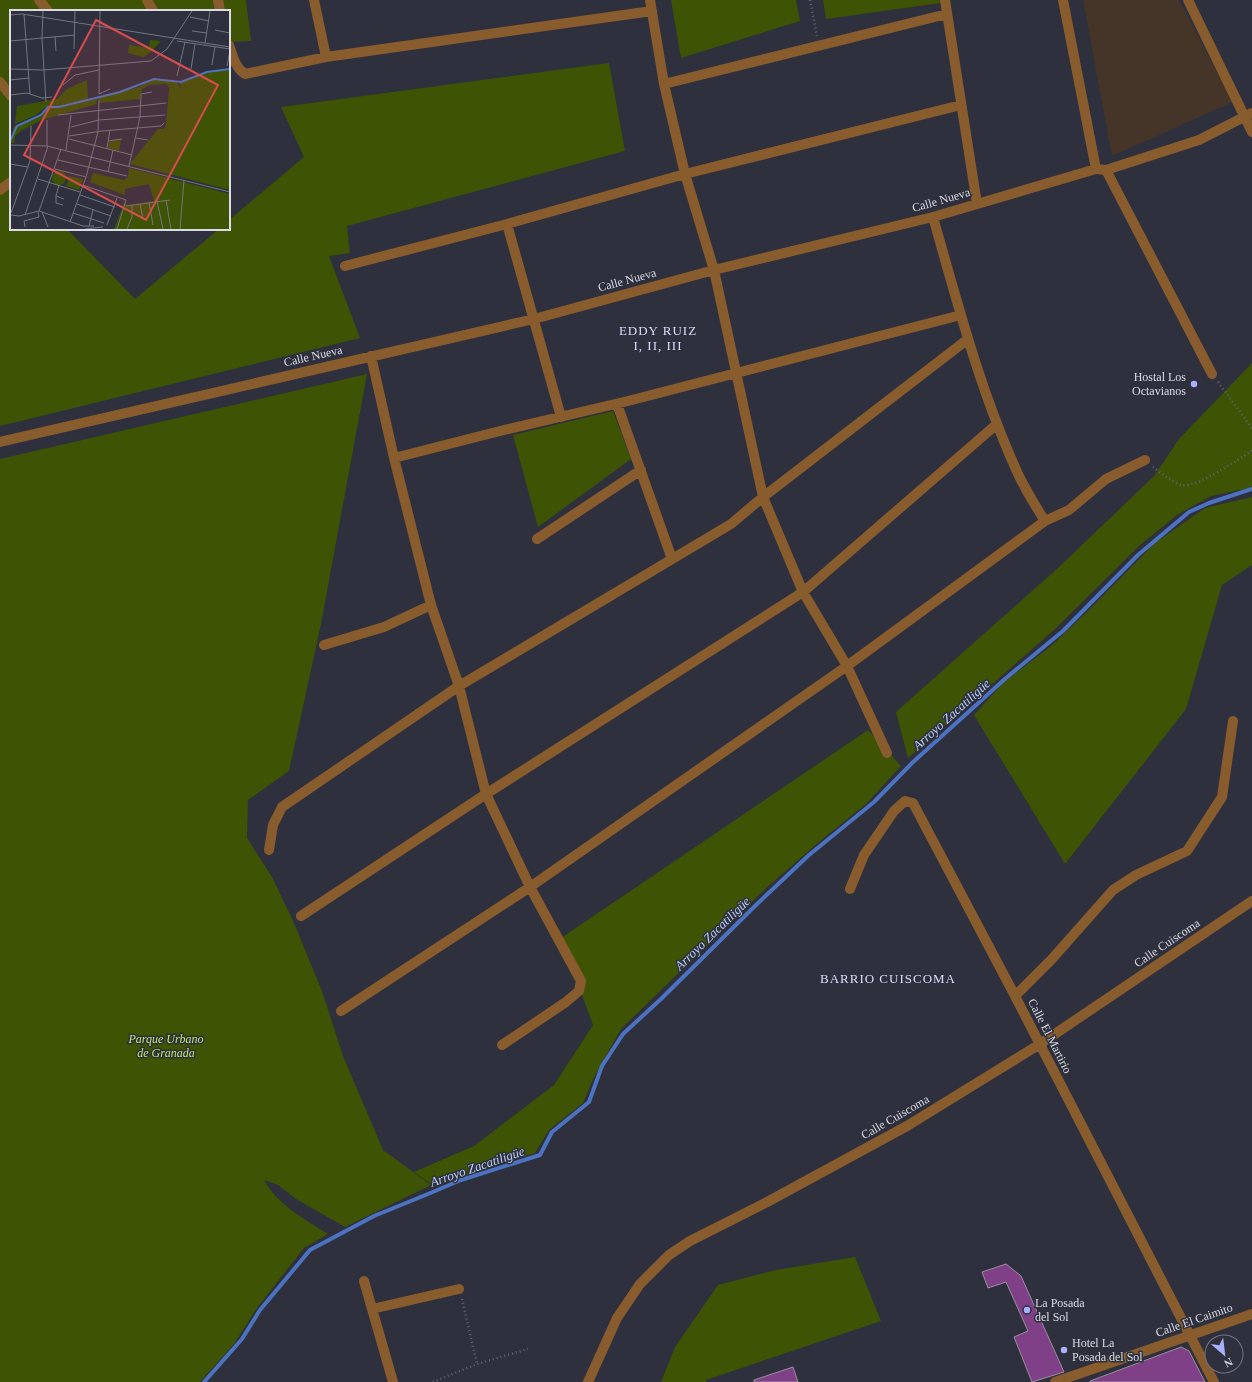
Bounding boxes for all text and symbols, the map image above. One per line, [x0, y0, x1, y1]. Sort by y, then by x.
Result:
inset map [10, 10, 230, 230]
street label: Calle Nueva [910, 185, 972, 215]
street label: Calle Nueva [596, 265, 658, 294]
district label: EDDY RUIZ I, II, III [619, 323, 697, 353]
street label: Calle Nueva [282, 342, 344, 370]
place label: Hostal Los Octavianos [1132, 370, 1186, 398]
marker: Hostal Los Octavianos [1189, 379, 1199, 389]
water label: Arroyo Zacatiligüe [909, 676, 993, 754]
water label: Arroyo Zacatiligüe [671, 893, 753, 974]
street label: Calle Cuiscoma [1131, 915, 1203, 970]
district label: BARRIO CUISCOMA [820, 971, 956, 986]
street label: Calle El Martirio [1025, 996, 1075, 1076]
park label: Parque Urbano de Granada [127, 1032, 204, 1060]
street label: Calle Cuiscoma [858, 1092, 932, 1142]
water label: Arroyo Zacatiligüe [427, 1143, 527, 1190]
place label: La Posada del Sol [1035, 1296, 1085, 1324]
street label: Calle El Caimito [1154, 1300, 1234, 1340]
marker: La Posada del Sol [1022, 1305, 1032, 1315]
north arrow [1204, 1334, 1244, 1374]
place label: Hotel La Posada del Sol [1072, 1336, 1143, 1364]
marker: Hotel La Posada del Sol [1059, 1345, 1069, 1355]
text: N [1222, 1356, 1235, 1370]

